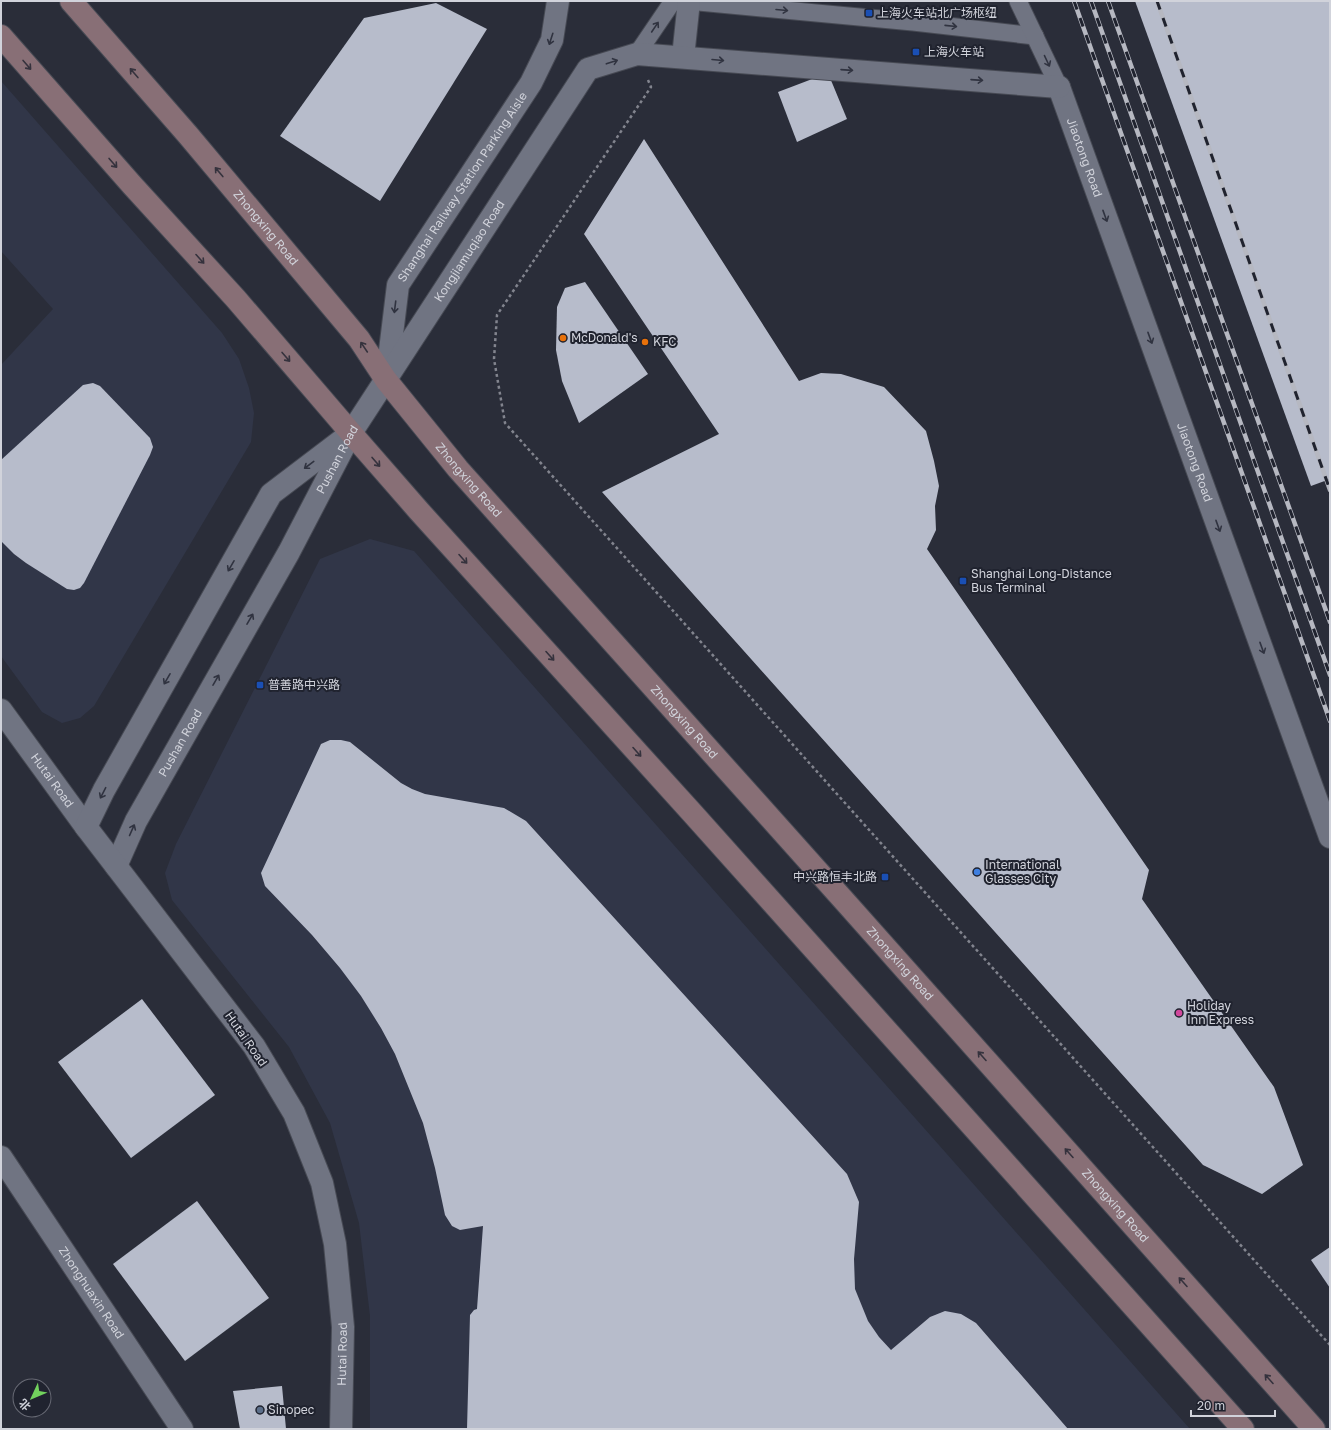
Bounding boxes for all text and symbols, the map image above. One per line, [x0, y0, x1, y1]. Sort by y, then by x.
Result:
place label: 上海火车站北广场枢纽 [877, 5, 997, 20]
one-way arrow [775, 6, 788, 13]
marker: 上海火车站北广场枢纽 [864, 8, 874, 18]
one-way arrow [651, 22, 659, 33]
one-way arrow [944, 23, 957, 30]
one-way arrow [547, 32, 554, 45]
place label: 上海火车站 [924, 44, 984, 59]
marker: 上海火车站 [911, 47, 921, 57]
one-way arrow [1044, 55, 1051, 67]
one-way arrow [606, 57, 618, 65]
one-way arrow [711, 57, 724, 64]
one-way arrow [22, 60, 31, 71]
one-way arrow [840, 67, 853, 74]
one-way arrow [130, 69, 139, 79]
one-way arrow [970, 77, 983, 84]
street label: Shanghai Railway Station Parking Aisle [394, 89, 530, 285]
street label: Jiaotong Road [1064, 116, 1106, 199]
one-way arrow [108, 158, 117, 168]
one-way arrow [214, 167, 223, 177]
street label: Zhongxing Road [230, 187, 302, 268]
street label: Kongjiamuqiao Road [431, 197, 508, 304]
one-way arrow [1102, 209, 1110, 221]
one-way arrow [195, 254, 204, 264]
one-way arrow [392, 300, 399, 313]
place label: McDonald's [571, 330, 638, 345]
one-way arrow [1146, 331, 1154, 343]
marker: McDonald's [558, 333, 568, 343]
place label: KFC [653, 334, 677, 349]
marker: KFC [640, 337, 650, 347]
one-way arrow [360, 341, 368, 353]
one-way arrow [281, 352, 290, 362]
street label: Jiaotong Road [1174, 420, 1216, 504]
street label: Pushan Road [313, 422, 361, 496]
street label: Zhongxing Road [433, 440, 505, 520]
one-way arrow [372, 457, 381, 468]
one-way arrow [303, 461, 314, 470]
one-way arrow [1214, 520, 1222, 532]
one-way arrow [458, 554, 467, 564]
one-way arrow [226, 560, 234, 572]
place label: Shanghai Long-Distance Bus Terminal [971, 566, 1112, 595]
marker: Shanghai Long-Distance Bus Terminal [958, 576, 968, 586]
one-way arrow [247, 614, 255, 626]
one-way arrow [1258, 642, 1266, 654]
one-way arrow [546, 651, 555, 661]
one-way arrow [162, 673, 170, 685]
one-way arrow [212, 674, 220, 686]
place label: 普善路中兴路 [268, 677, 340, 692]
marker: 普善路中兴路 [255, 680, 265, 690]
street label: Zhongxing Road [648, 682, 721, 761]
street label: Pushan Road [155, 706, 205, 779]
one-way arrow [633, 747, 642, 757]
street label: Hutai Road [28, 750, 77, 810]
one-way arrow [99, 787, 106, 799]
one-way arrow [129, 825, 136, 837]
place label: International Glasses City [985, 857, 1060, 886]
marker: International Glasses City [972, 867, 982, 877]
place label: 中兴路恒丰北路 [793, 869, 877, 884]
marker: 中兴路恒丰北路 [880, 872, 890, 882]
street label: Zhongxing Road [864, 923, 937, 1003]
place label: Holiday Inn Express [1187, 998, 1254, 1027]
street label: Hutai Road [222, 1008, 271, 1069]
marker: Holiday Inn Express [1174, 1008, 1184, 1018]
one-way arrow [978, 1051, 987, 1061]
one-way arrow [1064, 1148, 1073, 1159]
street label: Zhongxing Road [1079, 1165, 1152, 1245]
street label: Zhonghuaxin Road [56, 1243, 128, 1341]
one-way arrow [1178, 1277, 1187, 1287]
street label: Hutai Road [334, 1322, 350, 1386]
one-way arrow [1264, 1374, 1274, 1384]
north arrow [12, 1378, 52, 1418]
scale bar [1191, 1392, 1275, 1418]
text: 北 [16, 1397, 33, 1414]
text: 20 m [1197, 1398, 1225, 1413]
place label: Sinopec [268, 1402, 315, 1417]
marker: Sinopec [255, 1405, 265, 1415]

